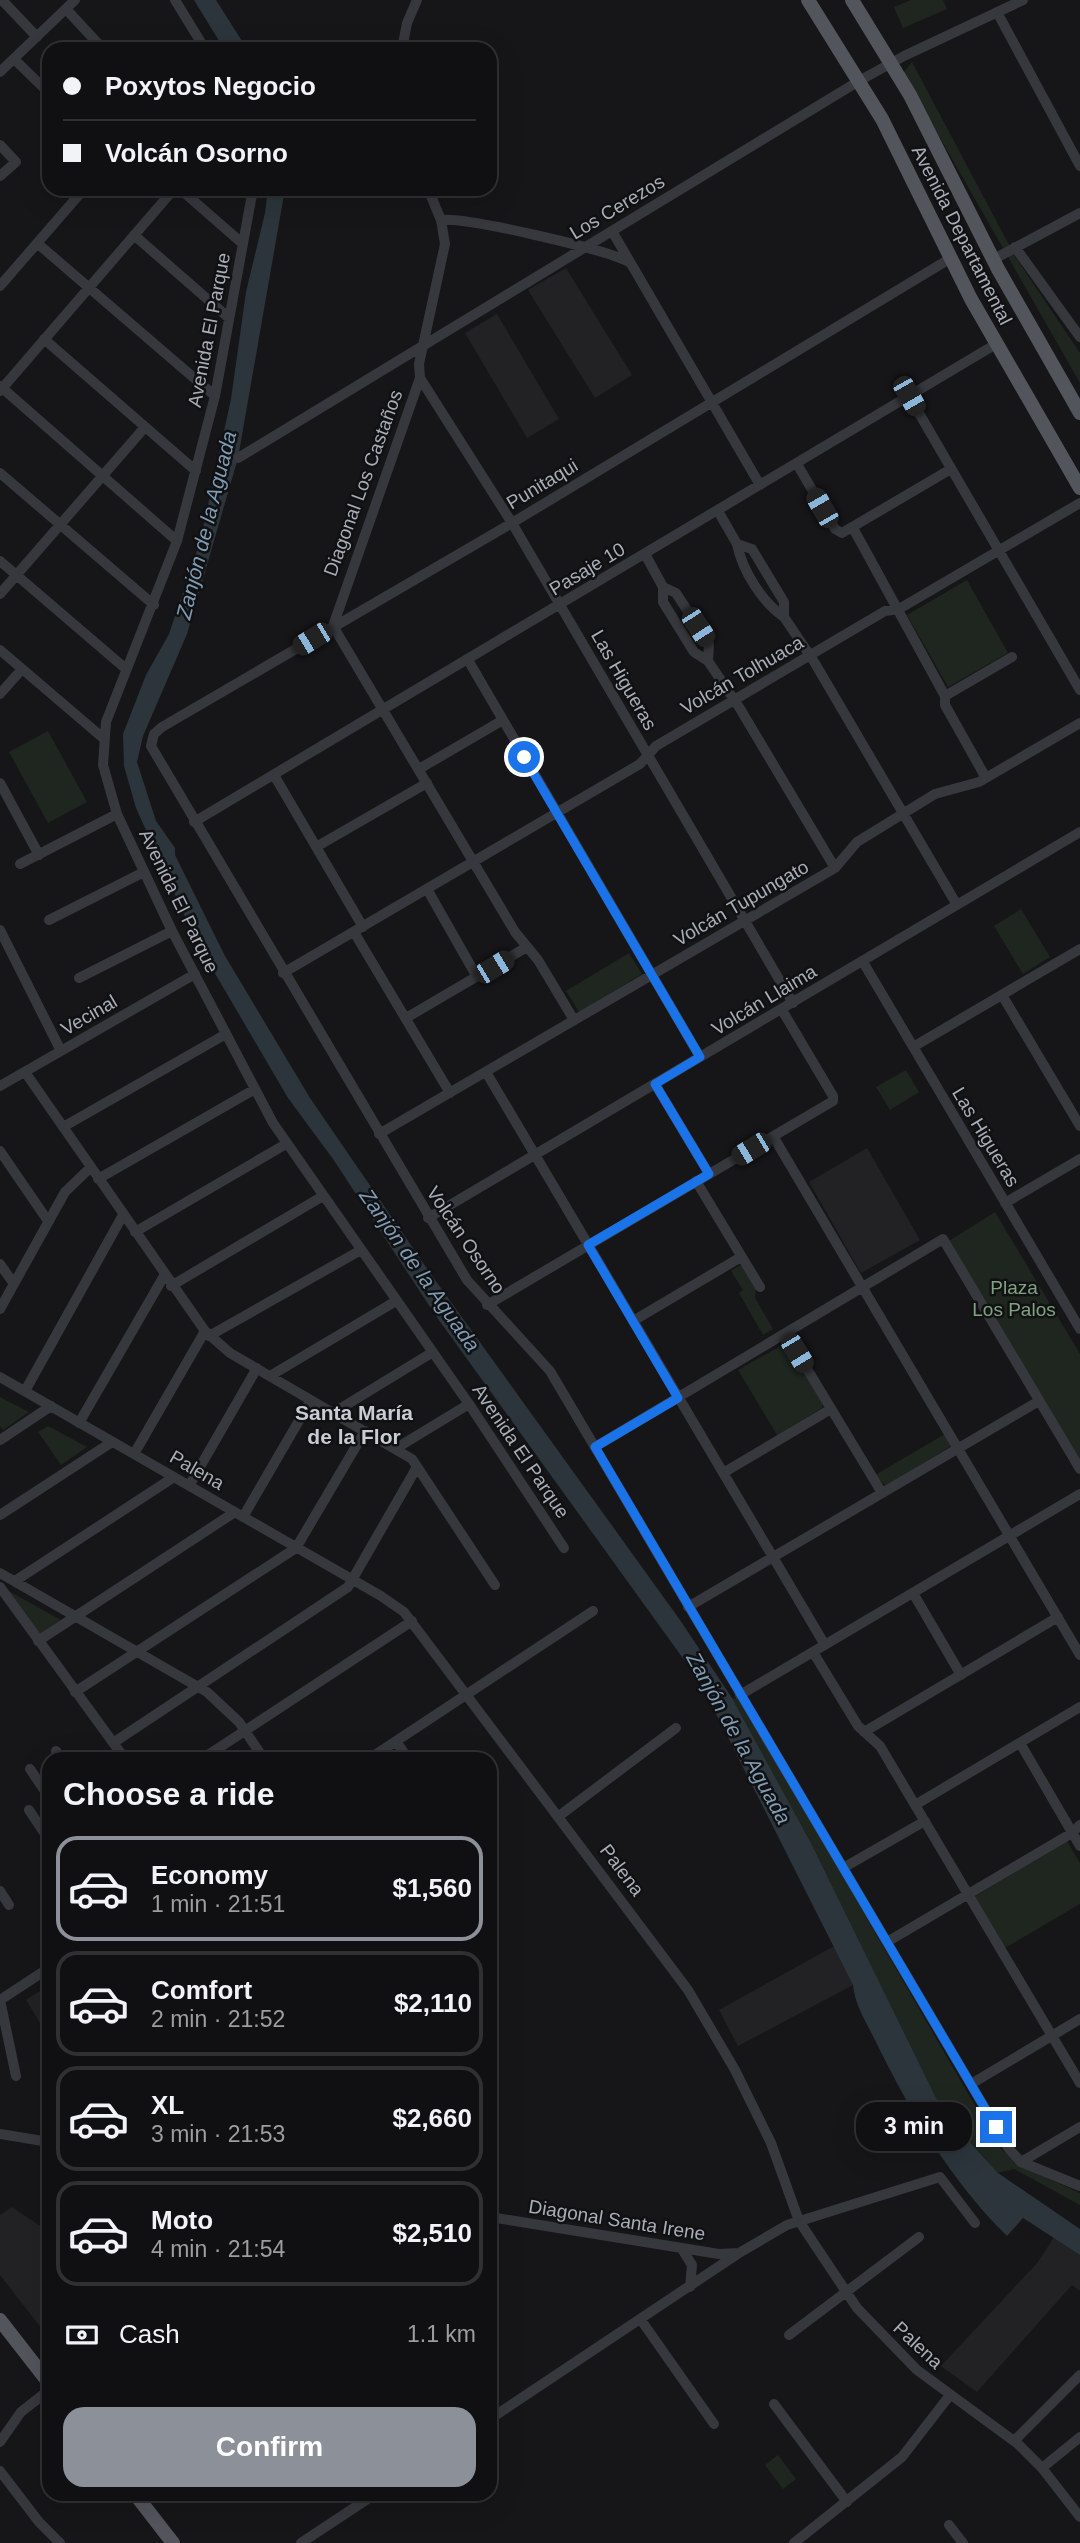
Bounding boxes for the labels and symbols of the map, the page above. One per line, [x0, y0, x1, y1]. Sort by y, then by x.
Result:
street label: Avenida Departamental [908, 142, 1016, 328]
street label: Los Cerezos [566, 171, 668, 243]
street label: Avenida El Parque [184, 251, 234, 409]
car [890, 373, 929, 419]
street label: Diagonal Los Castaños [320, 387, 406, 579]
water label: Zanjón de la Aguada [171, 429, 241, 622]
street label: Punitaqui [503, 455, 581, 513]
car [803, 485, 842, 531]
street label: Pasaje 10 [545, 538, 629, 600]
car [678, 604, 719, 650]
car [289, 619, 336, 659]
street label: Las Higueras [587, 626, 661, 734]
street label: Volcán Tolhuaca [677, 631, 807, 719]
route start [508, 741, 540, 773]
street label: Avenida El Parque [135, 826, 223, 976]
street label: Volcán Tupungato [670, 856, 812, 950]
car [471, 947, 518, 987]
street label: Volcán Llaima [708, 960, 820, 1039]
street label: Vecinal [57, 991, 121, 1039]
street label: Las Higueras [948, 1084, 1024, 1190]
car [728, 1129, 775, 1169]
street label: Volcán Osorno [422, 1182, 510, 1298]
water label: Zanjón de la Aguada [355, 1184, 485, 1356]
park label: Plaza Los Palos [972, 1277, 1056, 1320]
car [778, 1330, 817, 1376]
street label: Avenida El Parque [468, 1380, 574, 1522]
district label: Santa María de la Flor [295, 1401, 413, 1448]
street label: Palena [166, 1446, 228, 1494]
water label: Zanjón de la Aguada [682, 1647, 796, 1828]
street label: Palena [596, 1840, 648, 1900]
callout: 3 min [856, 2102, 972, 2152]
route end [980, 2111, 1012, 2143]
street label: Diagonal Santa Irene [527, 2196, 707, 2244]
street label: Palena [889, 2317, 947, 2373]

